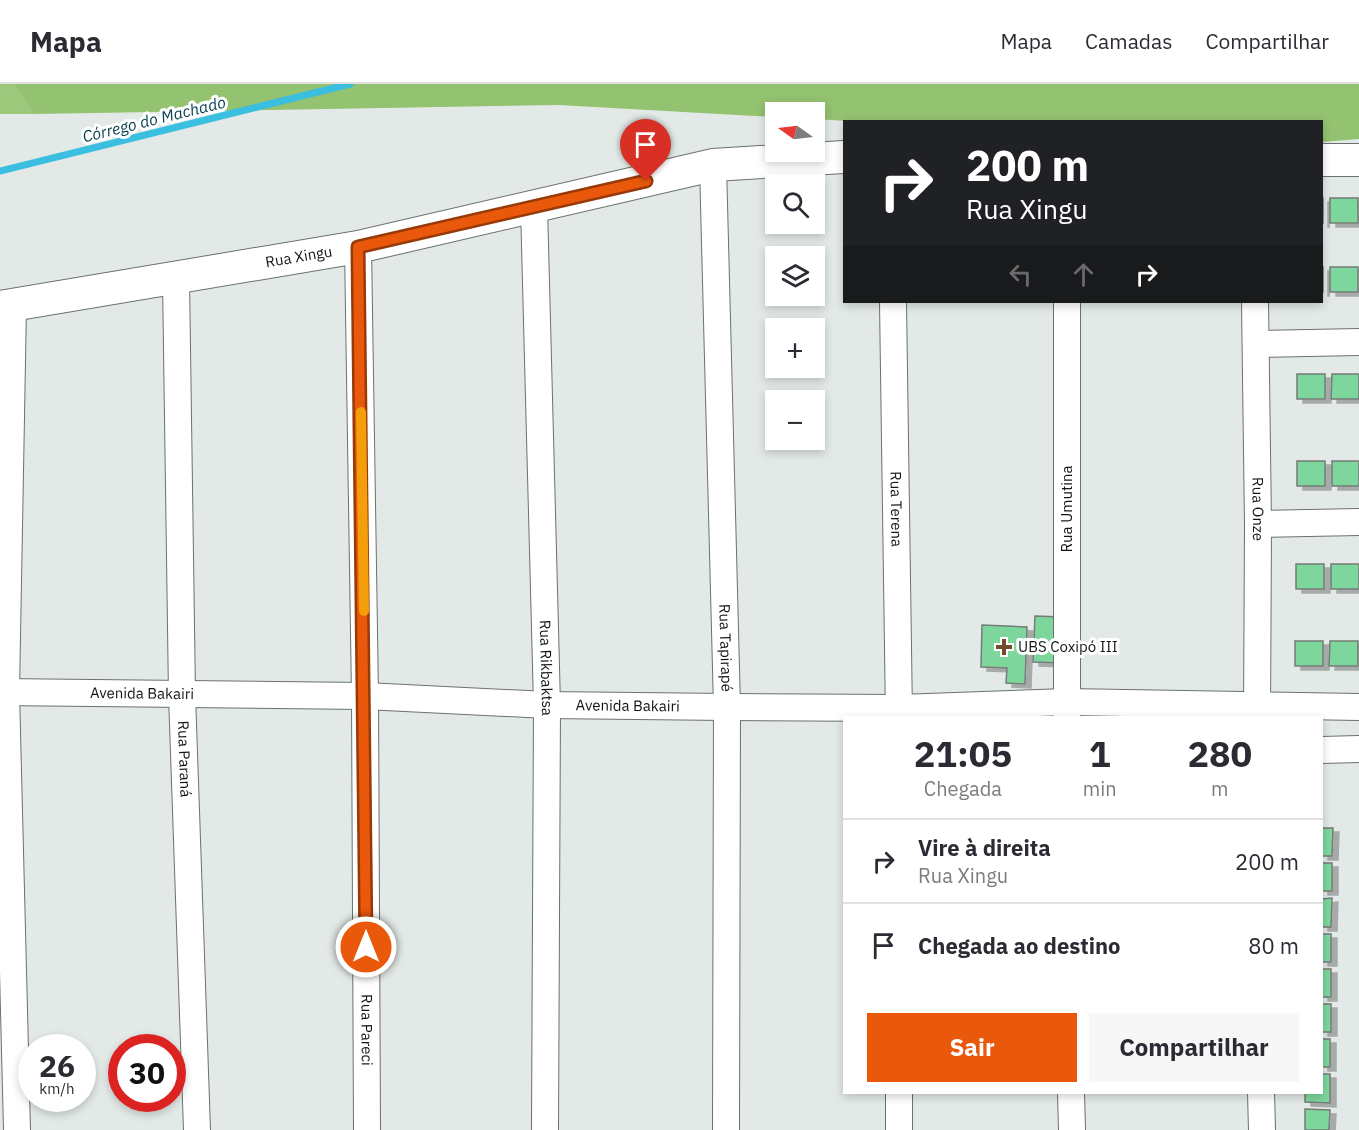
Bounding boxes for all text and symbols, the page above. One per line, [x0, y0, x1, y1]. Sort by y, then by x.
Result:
text: Mapa [30, 23, 102, 60]
text: Mapa [1000, 27, 1052, 55]
text: Camadas [1085, 27, 1172, 55]
text: Compartilhar [1205, 27, 1329, 55]
water label: Córrego do Machado [80, 91, 228, 146]
north arrow [765, 102, 825, 162]
map controls [765, 102, 825, 450]
pin [620, 119, 671, 181]
icon: arrive [629, 128, 662, 161]
text: 200 m [966, 138, 1089, 193]
icon: right [867, 144, 945, 222]
button: search [765, 174, 825, 234]
text: Rua Xingu [966, 191, 1088, 226]
street label: Rua Xingu [264, 241, 334, 271]
button: layers [765, 246, 825, 306]
icon: left [1004, 258, 1037, 291]
icon: ahead [1067, 258, 1100, 291]
icon: right [1130, 258, 1163, 291]
button: + [765, 318, 825, 378]
button: − [765, 390, 825, 450]
street label: Rua Umutina [1057, 465, 1076, 553]
street label: Rua Terena [886, 471, 907, 547]
street label: Rua Onze [1248, 477, 1268, 541]
street label: Rua Tapirapé [715, 604, 737, 692]
street label: Rua Rikbaktsa [536, 620, 557, 716]
place label: UBS Coxipó III [1018, 637, 1118, 656]
marker: UBS Coxipó III [995, 638, 1013, 656]
street label: Avenida Bakairi [90, 683, 194, 703]
street label: Avenida Bakairi [576, 695, 680, 715]
street label: Rua Paraná [174, 720, 196, 798]
text: 21:05 [914, 730, 1012, 777]
text: 1 [1089, 730, 1111, 777]
text: 280 [1187, 730, 1252, 777]
text: Chegada [924, 775, 1002, 802]
text: min [1083, 775, 1117, 802]
text: m [1211, 775, 1229, 802]
text: Vire à direita [918, 833, 1051, 862]
icon: right [867, 845, 900, 878]
text: 200 m [1235, 847, 1299, 876]
text: Rua Xingu [918, 862, 1008, 889]
position arrow [334, 915, 398, 979]
icon: arrive [867, 929, 900, 962]
text: Chegada ao destino [918, 931, 1121, 960]
text: 80 m [1248, 931, 1299, 960]
street label: Rua Pareci [357, 994, 377, 1066]
button: Sair [867, 1013, 1077, 1082]
button: Compartilhar [1089, 1013, 1299, 1082]
speed limit sign: 30 [108, 1034, 186, 1112]
text: 26 [39, 1046, 75, 1085]
text: km/h [39, 1079, 75, 1098]

